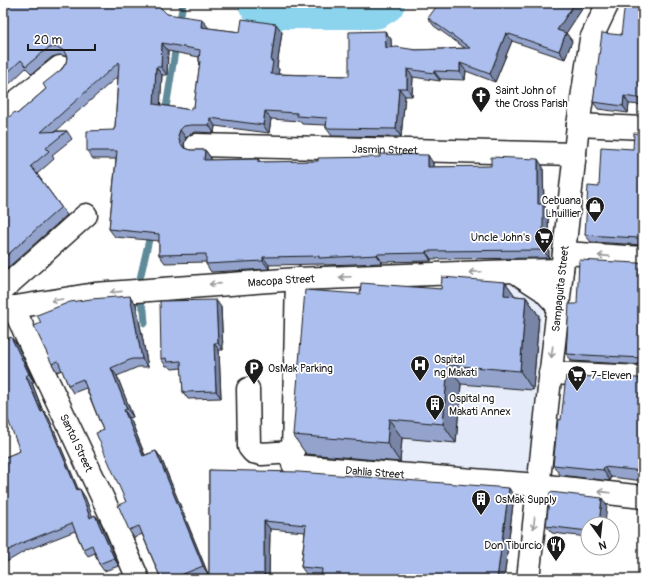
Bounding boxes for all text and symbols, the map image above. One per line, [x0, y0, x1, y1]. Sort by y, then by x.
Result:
scale bar [28, 26, 95, 52]
text: 20 m [34, 33, 63, 48]
place label: Saint John of the Cross Parish [494, 84, 568, 110]
church icon: Saint John of the Cross Parish [470, 85, 492, 113]
street label: Jasmin Street [352, 142, 418, 157]
place label: Cebuana Lhuillier [542, 194, 581, 220]
shop icon: Cebuana Lhuillier [584, 195, 606, 223]
supermarket icon: Uncle John's [533, 226, 555, 254]
place label: Uncle John's [471, 231, 530, 244]
street label: Sampaguita Street [549, 244, 571, 332]
one-way arrow [598, 252, 611, 259]
one-way arrow [469, 268, 482, 276]
street label: Macopa Street [247, 272, 316, 289]
one-way arrow [339, 273, 352, 281]
one-way arrow [209, 281, 222, 288]
one-way arrow [110, 288, 123, 296]
one-way arrow [51, 296, 64, 304]
one-way arrow [549, 345, 556, 358]
place label: Ospital ng Makati [434, 353, 477, 379]
hospital icon: Ospital ng Makati [409, 354, 431, 382]
parking icon: OsMak Parking [243, 357, 265, 385]
place label: OsMak Parking [268, 362, 333, 375]
supermarket icon: 7-Eleven [566, 364, 588, 392]
place label: 7-Eleven [591, 369, 632, 382]
place label: Ospital ng Makati Annex [449, 392, 511, 418]
building icon: Ospital ng Makati Annex [424, 393, 446, 421]
street label: Santol Street [58, 412, 96, 474]
street label: Dahlia Street [345, 463, 405, 481]
building icon: OsMak Supply [470, 488, 492, 516]
one-way arrow [598, 488, 611, 496]
place label: OsMak Supply [495, 493, 557, 506]
one-way arrow [530, 516, 537, 529]
north arrow [580, 516, 620, 556]
restaurant icon: Don Tiburcio [545, 534, 567, 562]
text: N [597, 538, 608, 553]
place label: Don Tiburcio [484, 539, 542, 552]

